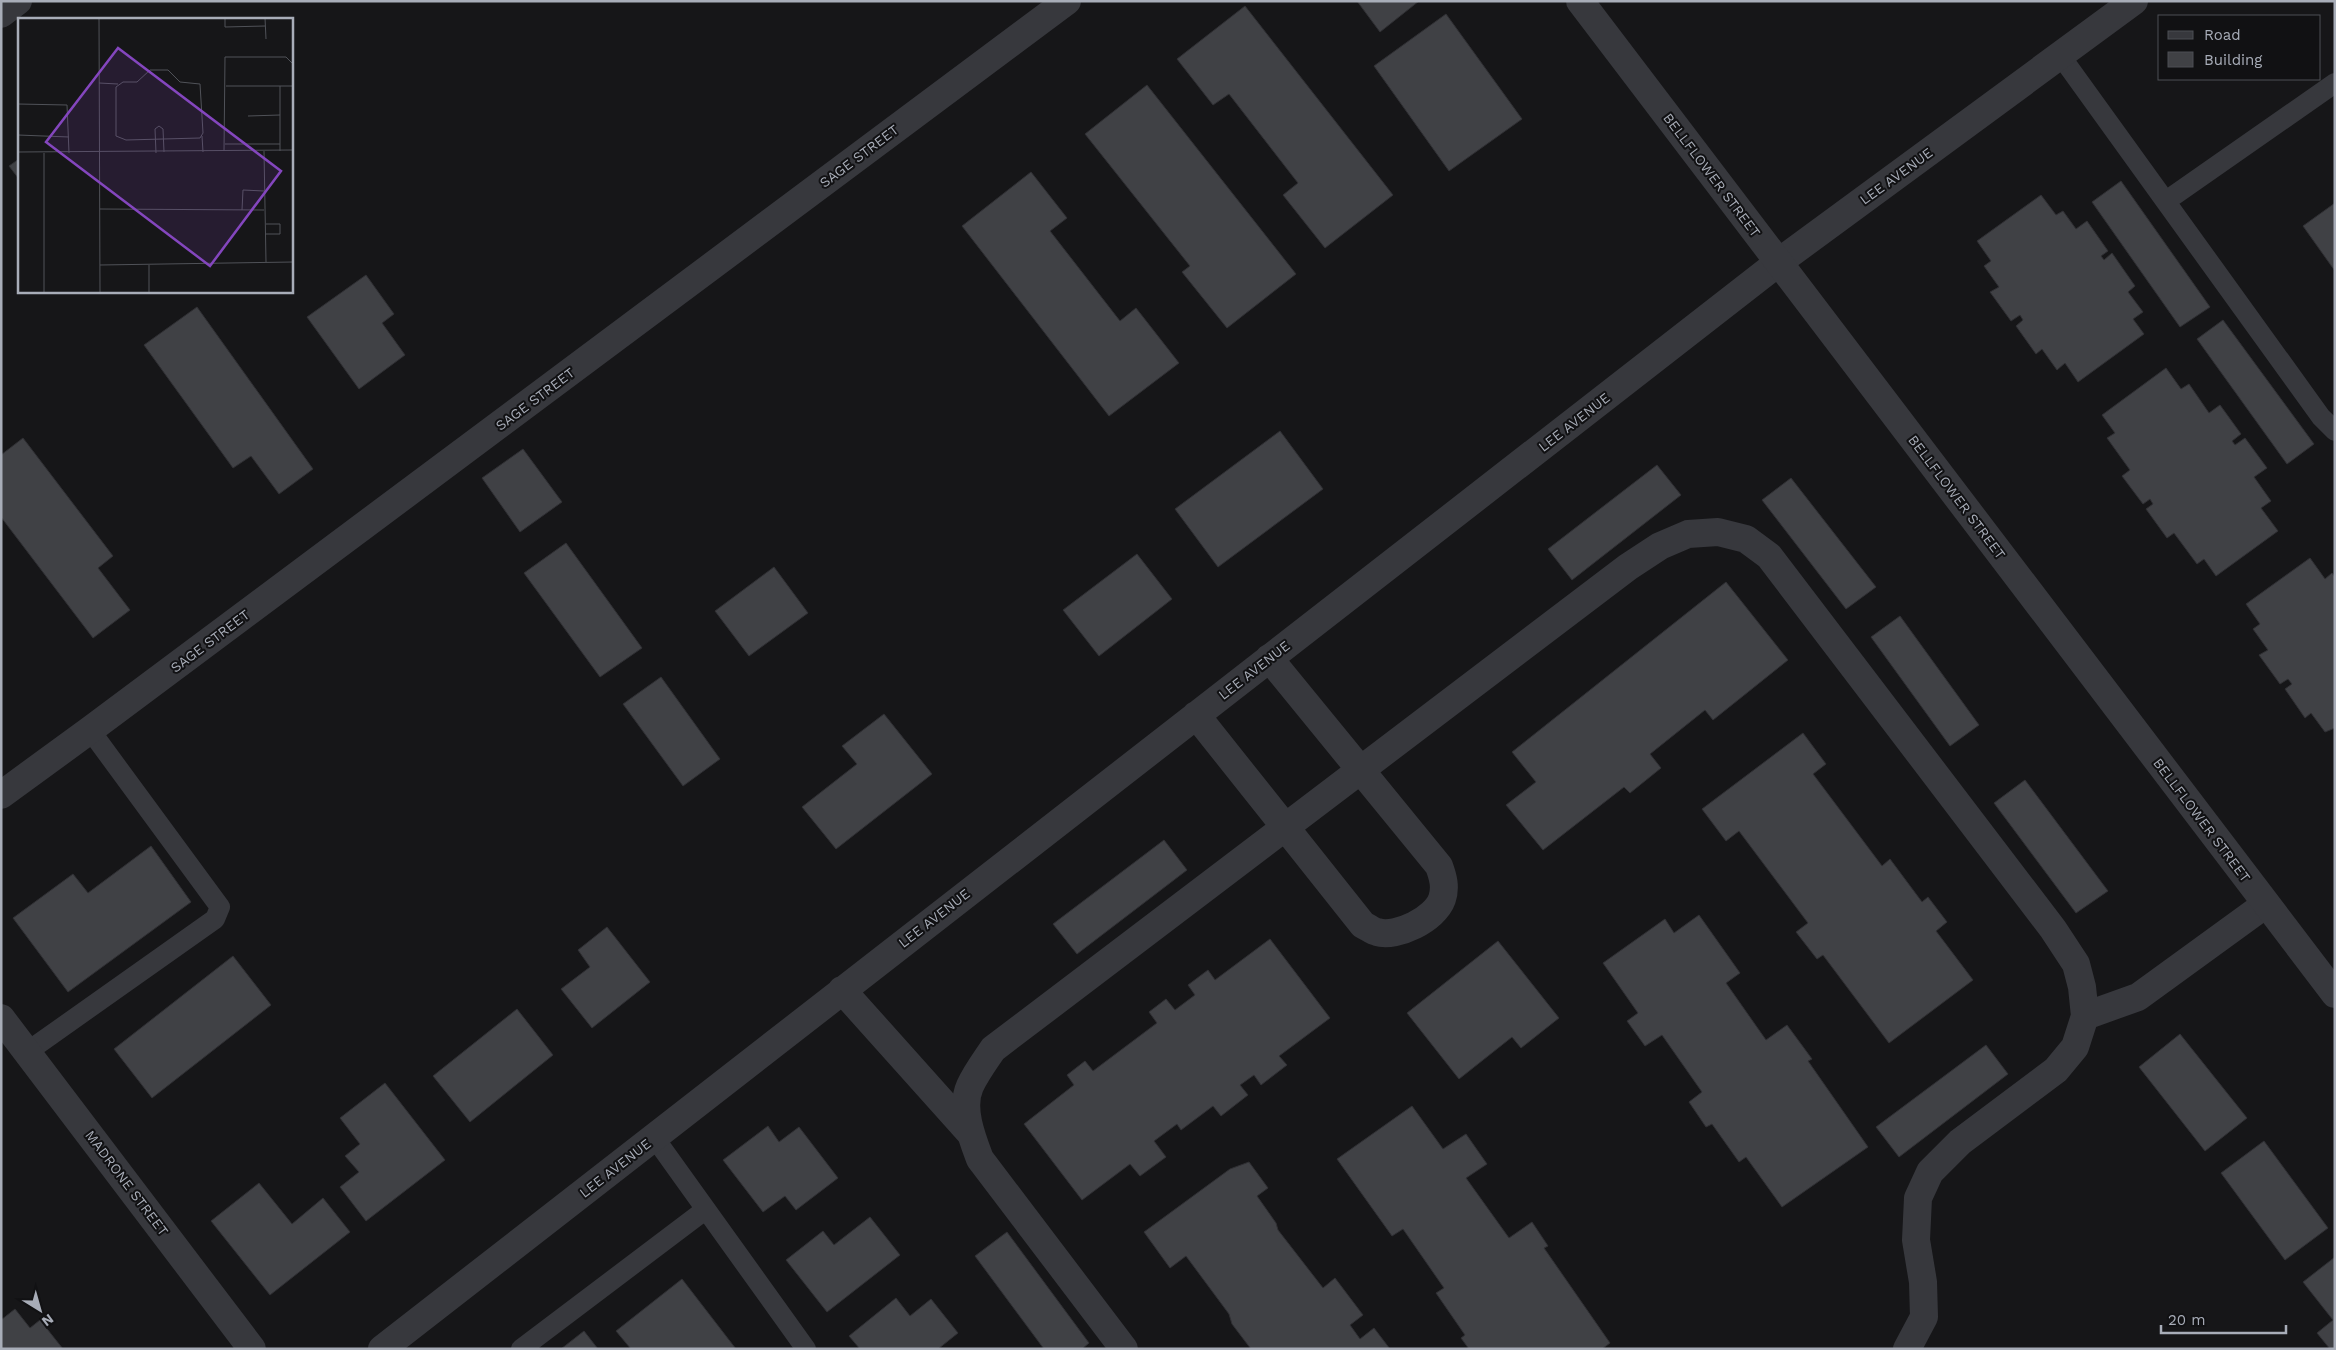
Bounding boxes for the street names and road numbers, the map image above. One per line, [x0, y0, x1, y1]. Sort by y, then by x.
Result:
street label: BELLFLOWER STREET [1660, 110, 1764, 240]
street label: SAGE STREET [817, 121, 902, 191]
street label: LEE AVENUE [1857, 144, 1936, 208]
street label: SAGE STREET [493, 364, 578, 434]
street label: LEE AVENUE [1535, 389, 1613, 455]
street label: BELLFLOWER STREET [1905, 432, 2009, 562]
street label: SAGE STREET [168, 606, 253, 676]
street label: LEE AVENUE [1215, 637, 1293, 703]
street label: BELLFLOWER STREET [2150, 755, 2254, 885]
street label: LEE AVENUE [895, 885, 973, 951]
street label: MADRONE STREET [82, 1127, 172, 1239]
street label: LEE AVENUE [576, 1135, 654, 1201]

